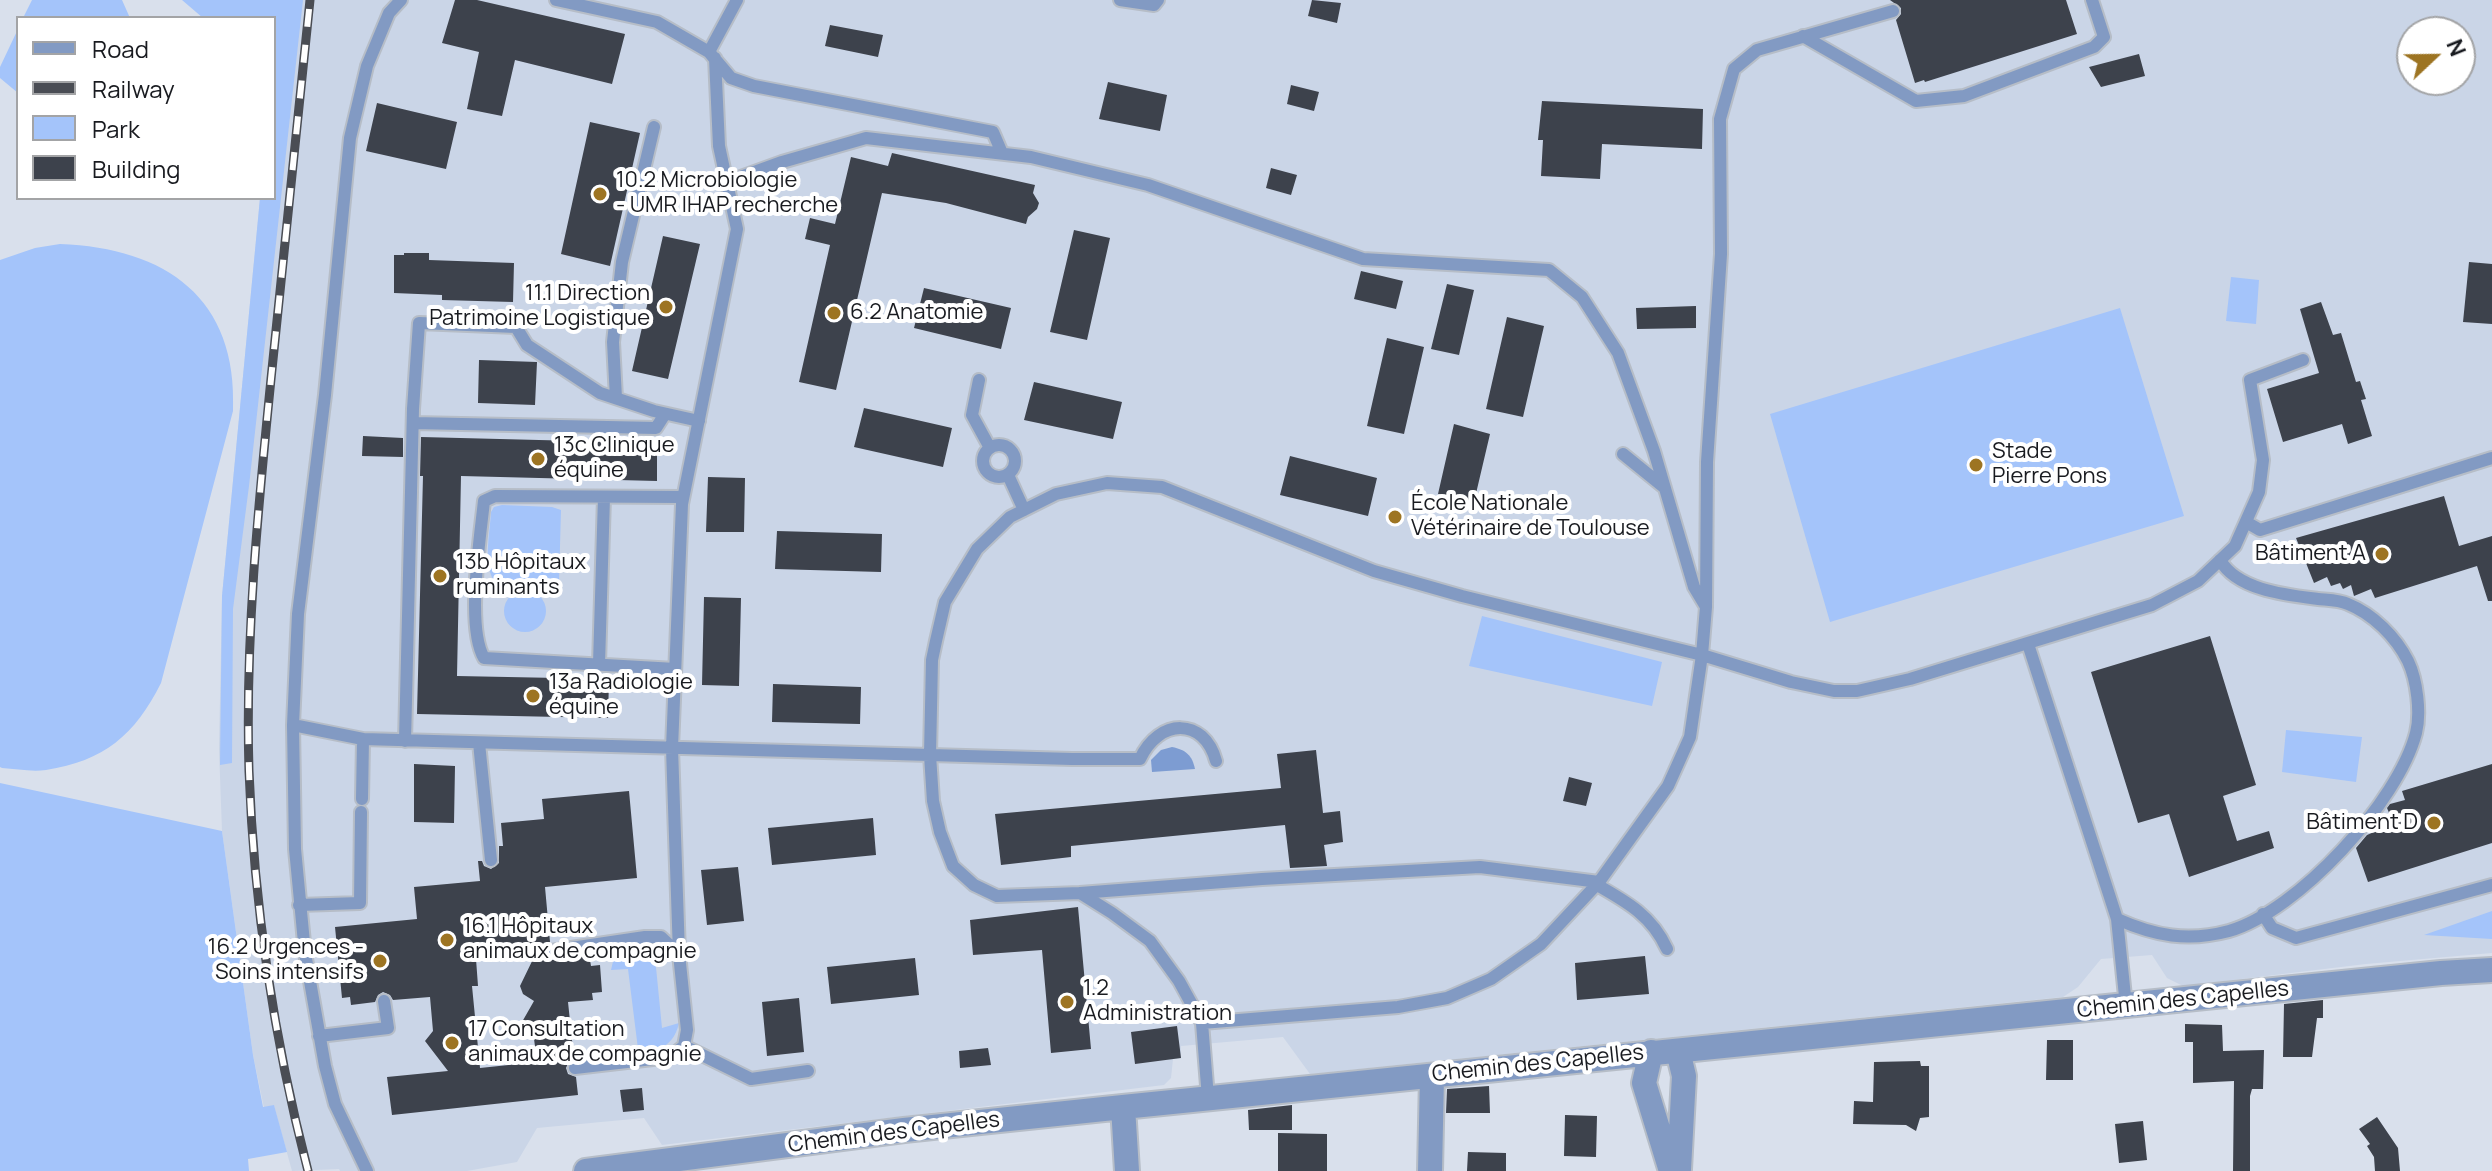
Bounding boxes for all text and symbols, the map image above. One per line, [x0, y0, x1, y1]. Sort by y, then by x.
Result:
legend [16, 16, 276, 200]
north arrow [2396, 16, 2476, 96]
text: Road [92, 32, 149, 65]
text: N [2440, 35, 2473, 61]
text: Railway [92, 72, 175, 105]
text: Park [92, 112, 140, 145]
text: Building [92, 152, 180, 185]
place label: 10.2 Microbiologie - UMR IHAP recherche [616, 168, 838, 220]
marker: 10.2 Microbiologie - UMR IHAP recherche [591, 185, 609, 203]
place label: 11.1 Direction Patrimoine Logistique [429, 281, 650, 332]
marker: 11.1 Direction Patrimoine Logistique [657, 298, 675, 316]
place label: 6.2 Anatomie [850, 300, 983, 326]
marker: 6.2 Anatomie [825, 304, 843, 322]
place label: 13c Clinique équine [554, 433, 675, 484]
place label: Stade Pierre Pons [1992, 439, 2107, 490]
marker: 13c Clinique équine [529, 450, 547, 468]
marker: Stade Pierre Pons [1967, 456, 1985, 474]
place label: École Nationale Vétérinaire de Toulouse [1411, 491, 1650, 542]
marker: École Nationale Vétérinaire de Toulouse [1386, 508, 1404, 526]
place label: Bâtiment A [2255, 541, 2366, 567]
marker: Bâtiment A [2373, 545, 2391, 563]
place label: 13b Hôpitaux ruminants [456, 550, 586, 602]
marker: 13b Hôpitaux ruminants [431, 567, 449, 585]
place label: 13a Radiologie équine [549, 670, 693, 722]
marker: 13a Radiologie équine [524, 687, 542, 705]
place label: Bâtiment D [2306, 810, 2418, 836]
marker: Bâtiment D [2425, 814, 2443, 832]
place label: 16.1 Hôpitaux animaux de compagnie [463, 914, 697, 966]
marker: 16.1 Hôpitaux animaux de compagnie [438, 931, 456, 949]
place label: 16.2 Urgences - Soins intensifs [208, 935, 364, 986]
marker: 16.2 Urgences - Soins intensifs [371, 952, 389, 970]
place label: 1.2 Administration [1083, 976, 1232, 1028]
street label: Chemin des Capelles [2076, 976, 2290, 1024]
marker: 1.2 Administration [1058, 993, 1076, 1011]
place label: 17 Consultation animaux de compagnie [468, 1017, 702, 1068]
marker: 17 Consultation animaux de compagnie [443, 1034, 461, 1052]
street label: Chemin des Capelles [1431, 1040, 1645, 1088]
street label: Chemin des Capelles [787, 1107, 1001, 1159]

